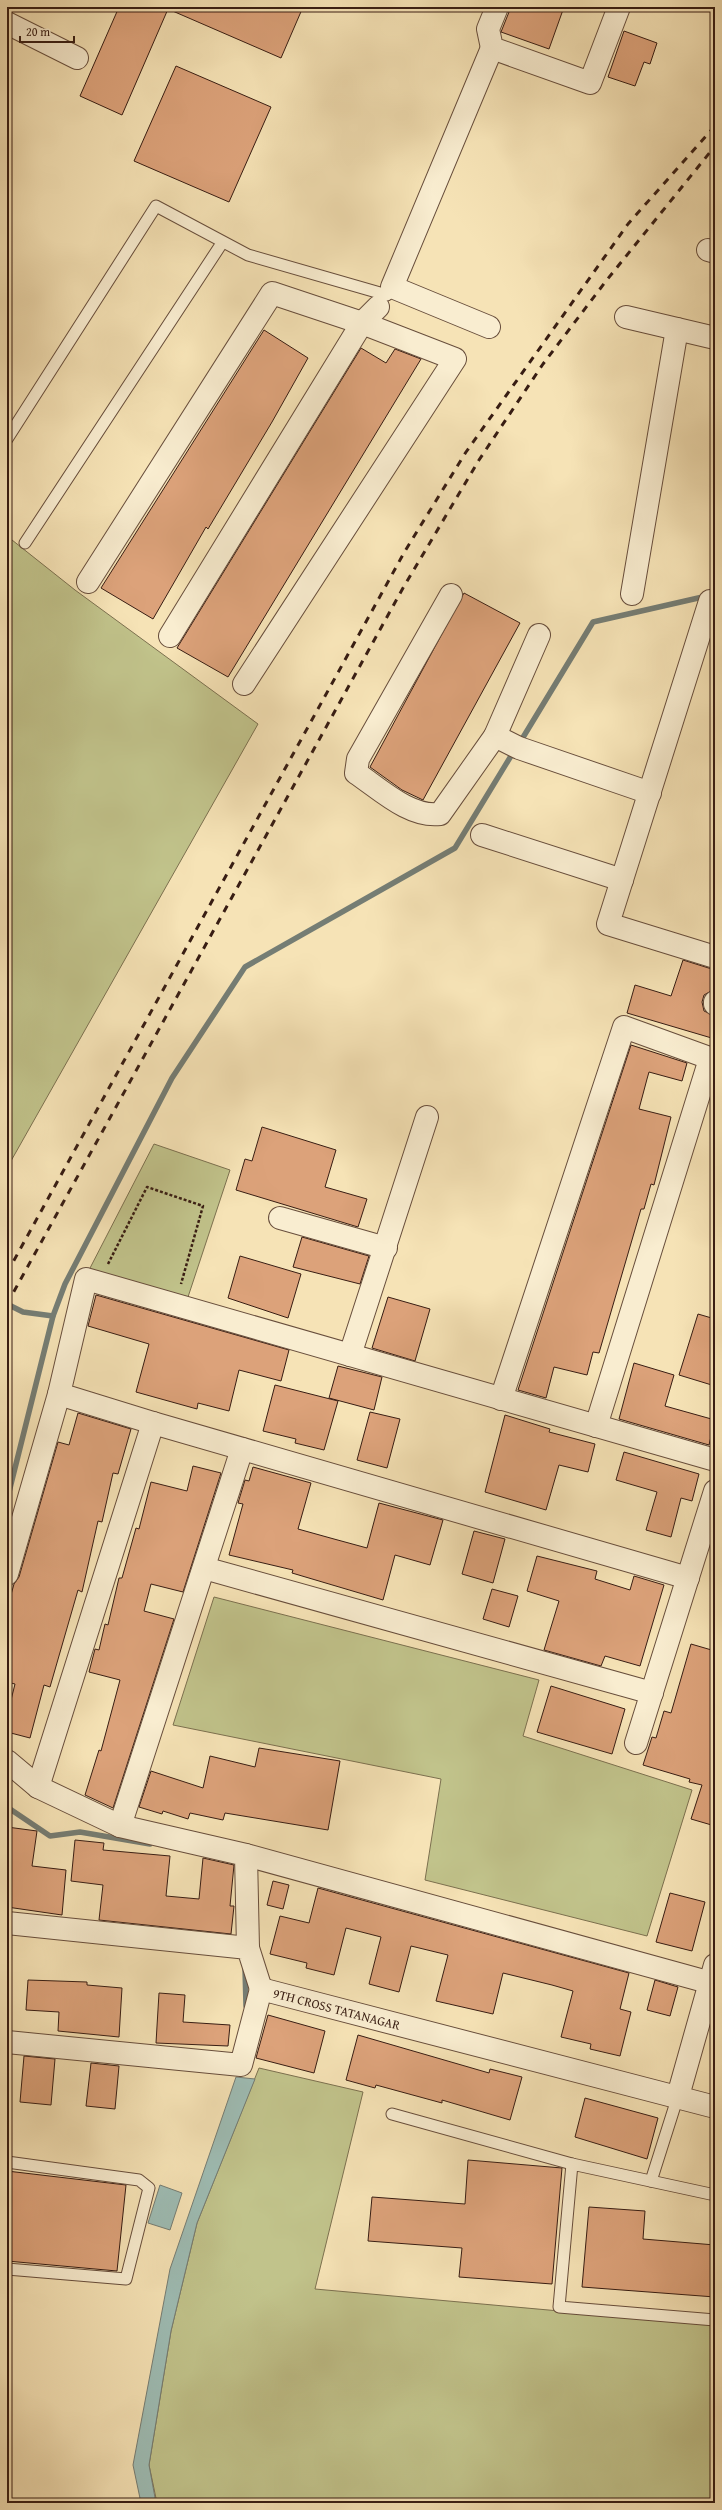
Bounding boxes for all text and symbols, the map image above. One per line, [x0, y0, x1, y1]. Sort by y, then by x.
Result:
scale bar [20, 18, 74, 44]
text: 20 m [26, 23, 50, 40]
street label: 9TH CROSS TATANAGAR [271, 1983, 403, 2034]

